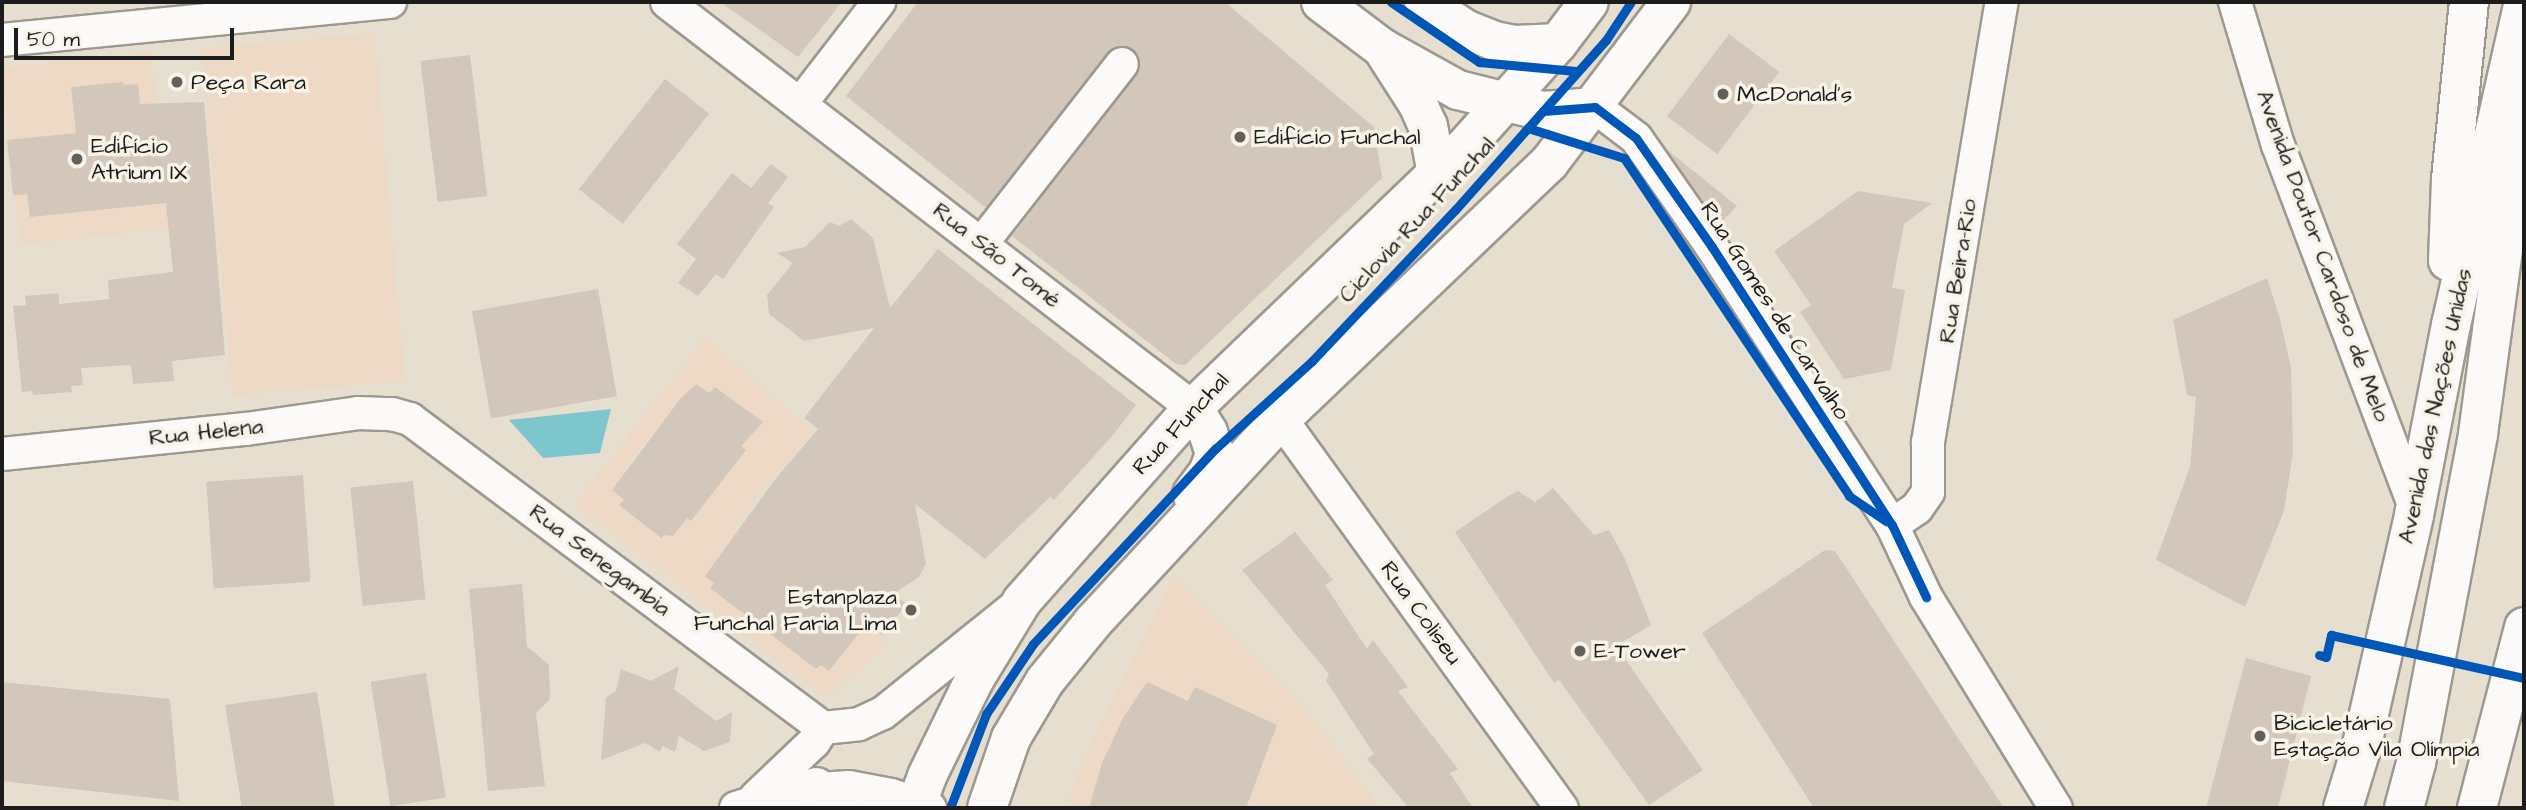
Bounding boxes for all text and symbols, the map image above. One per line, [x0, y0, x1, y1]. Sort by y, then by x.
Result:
scale bar [18, 14, 238, 58]
text: 50 m [27, 25, 80, 54]
place label: Peça Rara [191, 68, 306, 96]
marker: Peça Rara [169, 74, 185, 90]
place label: McDonald's [1737, 80, 1852, 108]
marker: McDonald's [1715, 86, 1731, 102]
street label: Avenida Doutor Cardoso de Melo [2250, 86, 2396, 426]
place label: Edifício Funchal [1254, 123, 1421, 151]
marker: Edifício Funchal [1232, 129, 1248, 145]
street label: Ciclovia Rua Funchal [1333, 131, 1501, 309]
place label: Edifício Atrium IX [91, 132, 187, 186]
marker: Edifício Atrium IX [69, 151, 85, 167]
street label: Rua São Tomé [927, 196, 1067, 314]
street label: Rua Gomes de Carvalho [1694, 197, 1856, 425]
street label: Rua Beira-Rio [1933, 197, 1983, 345]
street label: Avenida das Nações Unidas [2392, 266, 2478, 546]
street label: Rua Funchal [1127, 367, 1235, 481]
street label: Rua Helena [148, 412, 264, 452]
street label: Rua Senegambia [524, 498, 676, 622]
street label: Rua Coliseu [1374, 556, 1468, 670]
place label: Estanplaza Funchal Faria Lima [694, 583, 897, 637]
marker: Estanplaza Funchal Faria Lima [903, 602, 919, 618]
place label: E-Tower [1594, 637, 1686, 665]
marker: E-Tower [1572, 643, 1588, 659]
place label: Bicicletário Estação Vila Olímpia [2274, 709, 2479, 763]
marker: Bicicletário Estação Vila Olímpia [2252, 728, 2268, 744]

